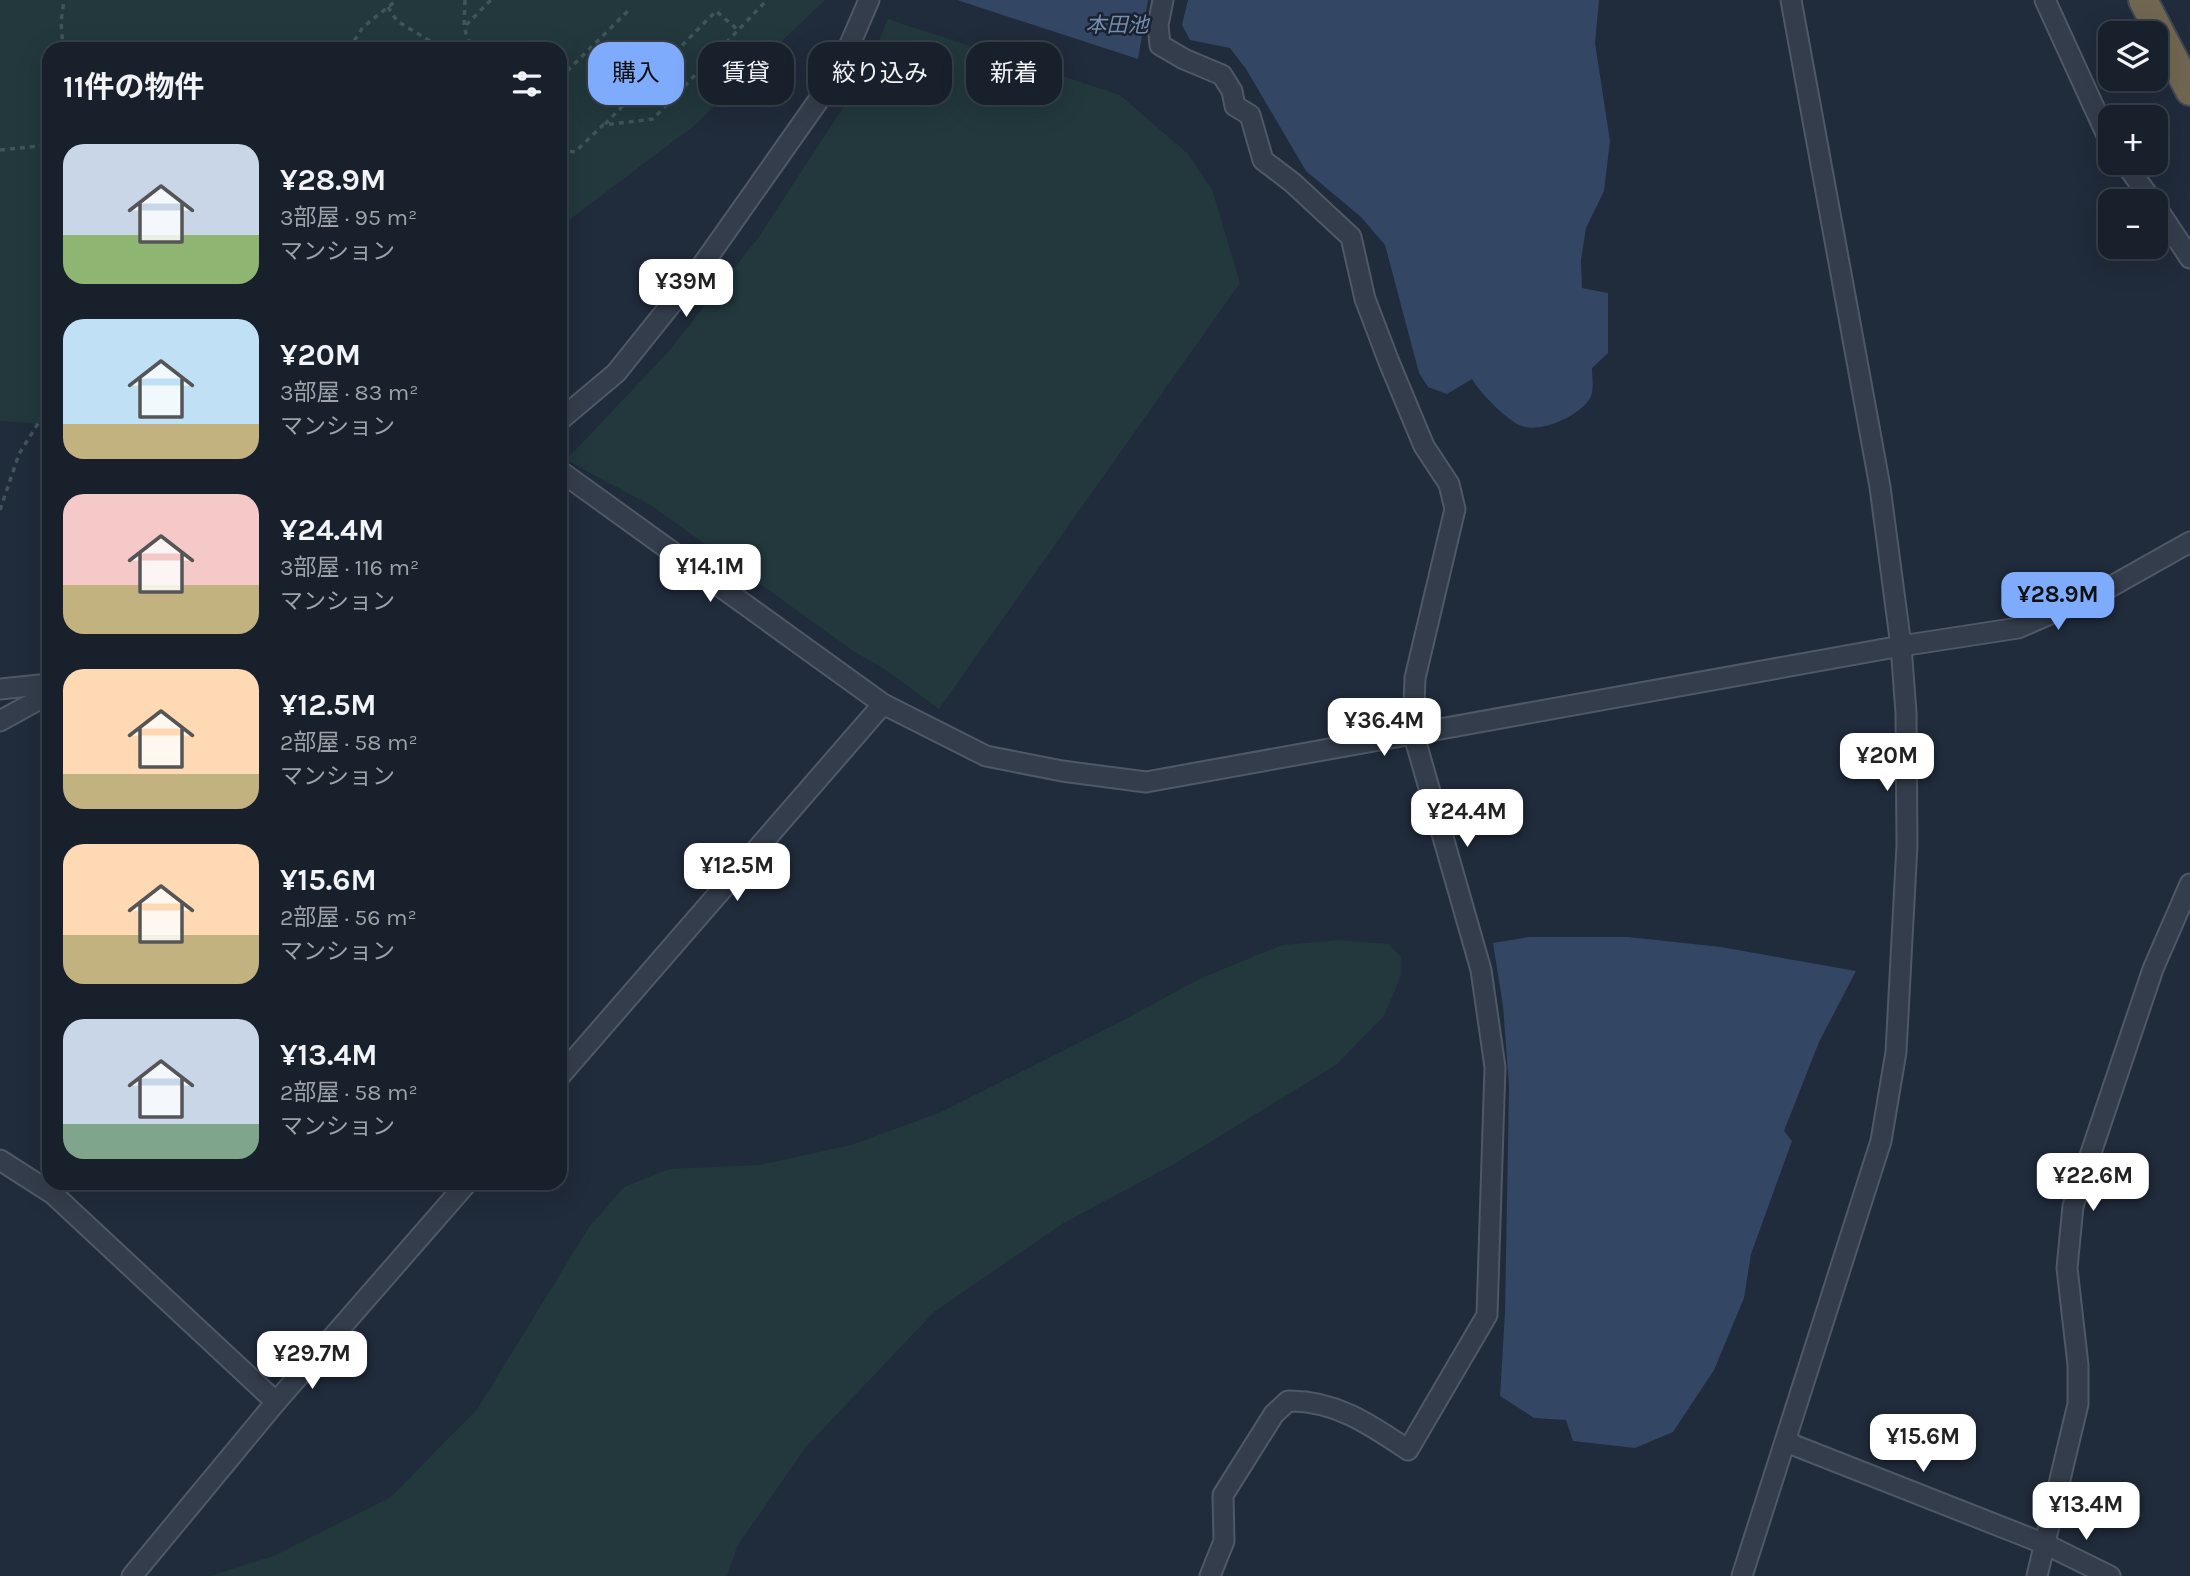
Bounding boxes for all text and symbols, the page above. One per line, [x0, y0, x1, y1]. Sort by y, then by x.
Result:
water label: 本田池 [1086, 13, 1150, 37]
map controls [2098, 21, 2168, 259]
button: layers [2098, 21, 2168, 91]
chip: 購入 [588, 42, 684, 105]
chip: 賃貸 [698, 42, 794, 105]
chip: 絞り込み [808, 42, 952, 105]
chip: 新着 [966, 42, 1062, 105]
icon: filters [508, 65, 546, 103]
text: 11件の物件 [63, 69, 204, 105]
button: + [2098, 105, 2168, 175]
text: ¥28.9M [280, 162, 386, 198]
icon: home [119, 172, 203, 256]
button: − [2098, 189, 2168, 259]
text: 3部屋 · 95 m² [280, 204, 417, 231]
text: マンション [280, 238, 395, 265]
pin: ¥39M [645, 260, 727, 319]
text: ¥39M [655, 268, 717, 295]
text: ¥20M [280, 337, 361, 373]
icon: home [119, 347, 203, 431]
text: 3部屋 · 83 m² [280, 379, 419, 406]
text: マンション [280, 413, 395, 440]
text: ¥24.4M [280, 512, 384, 548]
icon: home [119, 522, 203, 606]
pin: ¥14.1M [653, 544, 767, 604]
text: ¥14.1M [676, 553, 744, 580]
text: 3部屋 · 116 m² [280, 554, 419, 581]
pin: ¥28.9M [2001, 572, 2115, 632]
text: ¥28.9M [2017, 581, 2099, 608]
text: マンション [280, 588, 395, 615]
text: ¥12.5M [280, 687, 377, 723]
icon: home [119, 697, 203, 781]
pin: ¥36.4M [1327, 698, 1441, 758]
text: ¥36.4M [1344, 707, 1424, 734]
text: 2部屋 · 58 m² [280, 729, 418, 756]
pin: ¥20M [1846, 734, 1928, 793]
text: ¥20M [1856, 742, 1918, 769]
text: マンション [280, 763, 395, 790]
pin: ¥24.4M [1410, 790, 1524, 849]
text: ¥24.4M [1427, 798, 1507, 825]
pin: ¥12.5M [680, 844, 794, 903]
text: ¥12.5M [700, 852, 774, 879]
text: ¥15.6M [280, 862, 377, 898]
icon: home [119, 872, 203, 956]
text: 2部屋 · 56 m² [280, 904, 417, 931]
text: マンション [280, 938, 395, 965]
text: ¥13.4M [280, 1037, 378, 1073]
icon: home [119, 1047, 203, 1131]
text: 2部屋 · 58 m² [280, 1079, 418, 1106]
text: マンション [280, 1113, 395, 1140]
pin: ¥22.6M [2036, 1154, 2150, 1213]
text: ¥22.6M [2053, 1162, 2133, 1189]
pin: ¥29.7M [255, 1332, 369, 1391]
text: ¥29.7M [273, 1340, 351, 1367]
pin: ¥15.6M [1866, 1414, 1980, 1474]
text: ¥15.6M [1886, 1423, 1960, 1450]
pin: ¥13.4M [2029, 1482, 2143, 1542]
text: ¥13.4M [2049, 1491, 2123, 1518]

